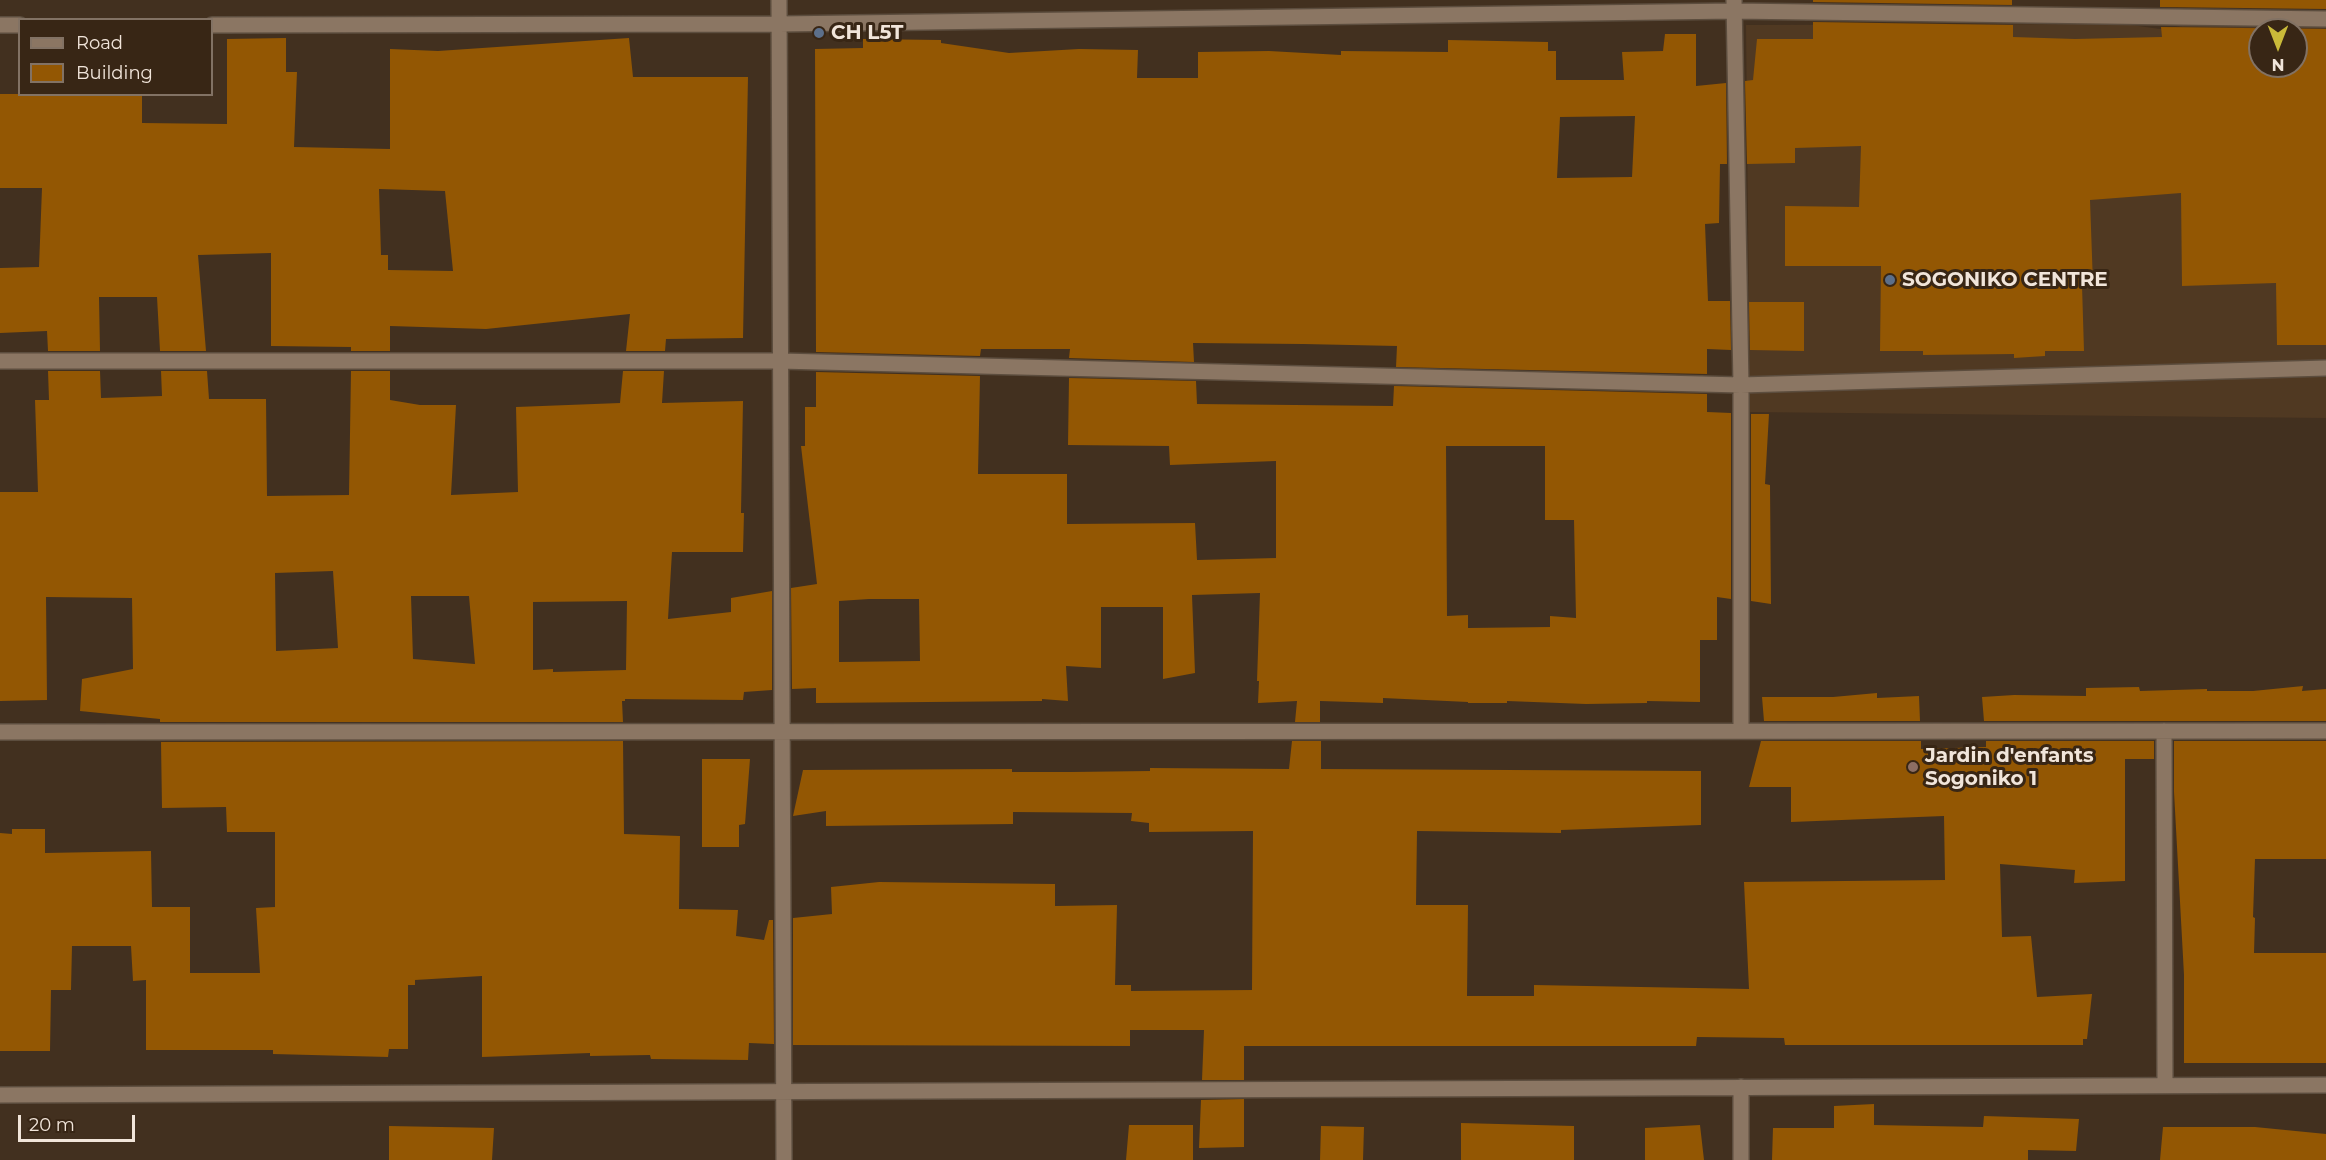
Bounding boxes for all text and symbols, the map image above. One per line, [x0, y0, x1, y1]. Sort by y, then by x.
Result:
legend [18, 18, 213, 96]
north arrow [2248, 18, 2308, 78]
place label: CH L5T [831, 21, 903, 45]
marker: CH L5T [812, 26, 826, 40]
text: Road [76, 32, 123, 54]
text: N [2272, 55, 2284, 74]
text: Building [76, 62, 153, 84]
place label: SOGONIKO CENTRE [1902, 268, 2108, 292]
marker: SOGONIKO CENTRE [1883, 273, 1897, 287]
place label: Jardin d'enfants Sogoniko 1 [1925, 744, 2094, 791]
marker: Jardin d'enfants Sogoniko 1 [1906, 760, 1920, 774]
scale bar [21, 1103, 138, 1141]
text: 20 m [29, 1114, 75, 1136]

